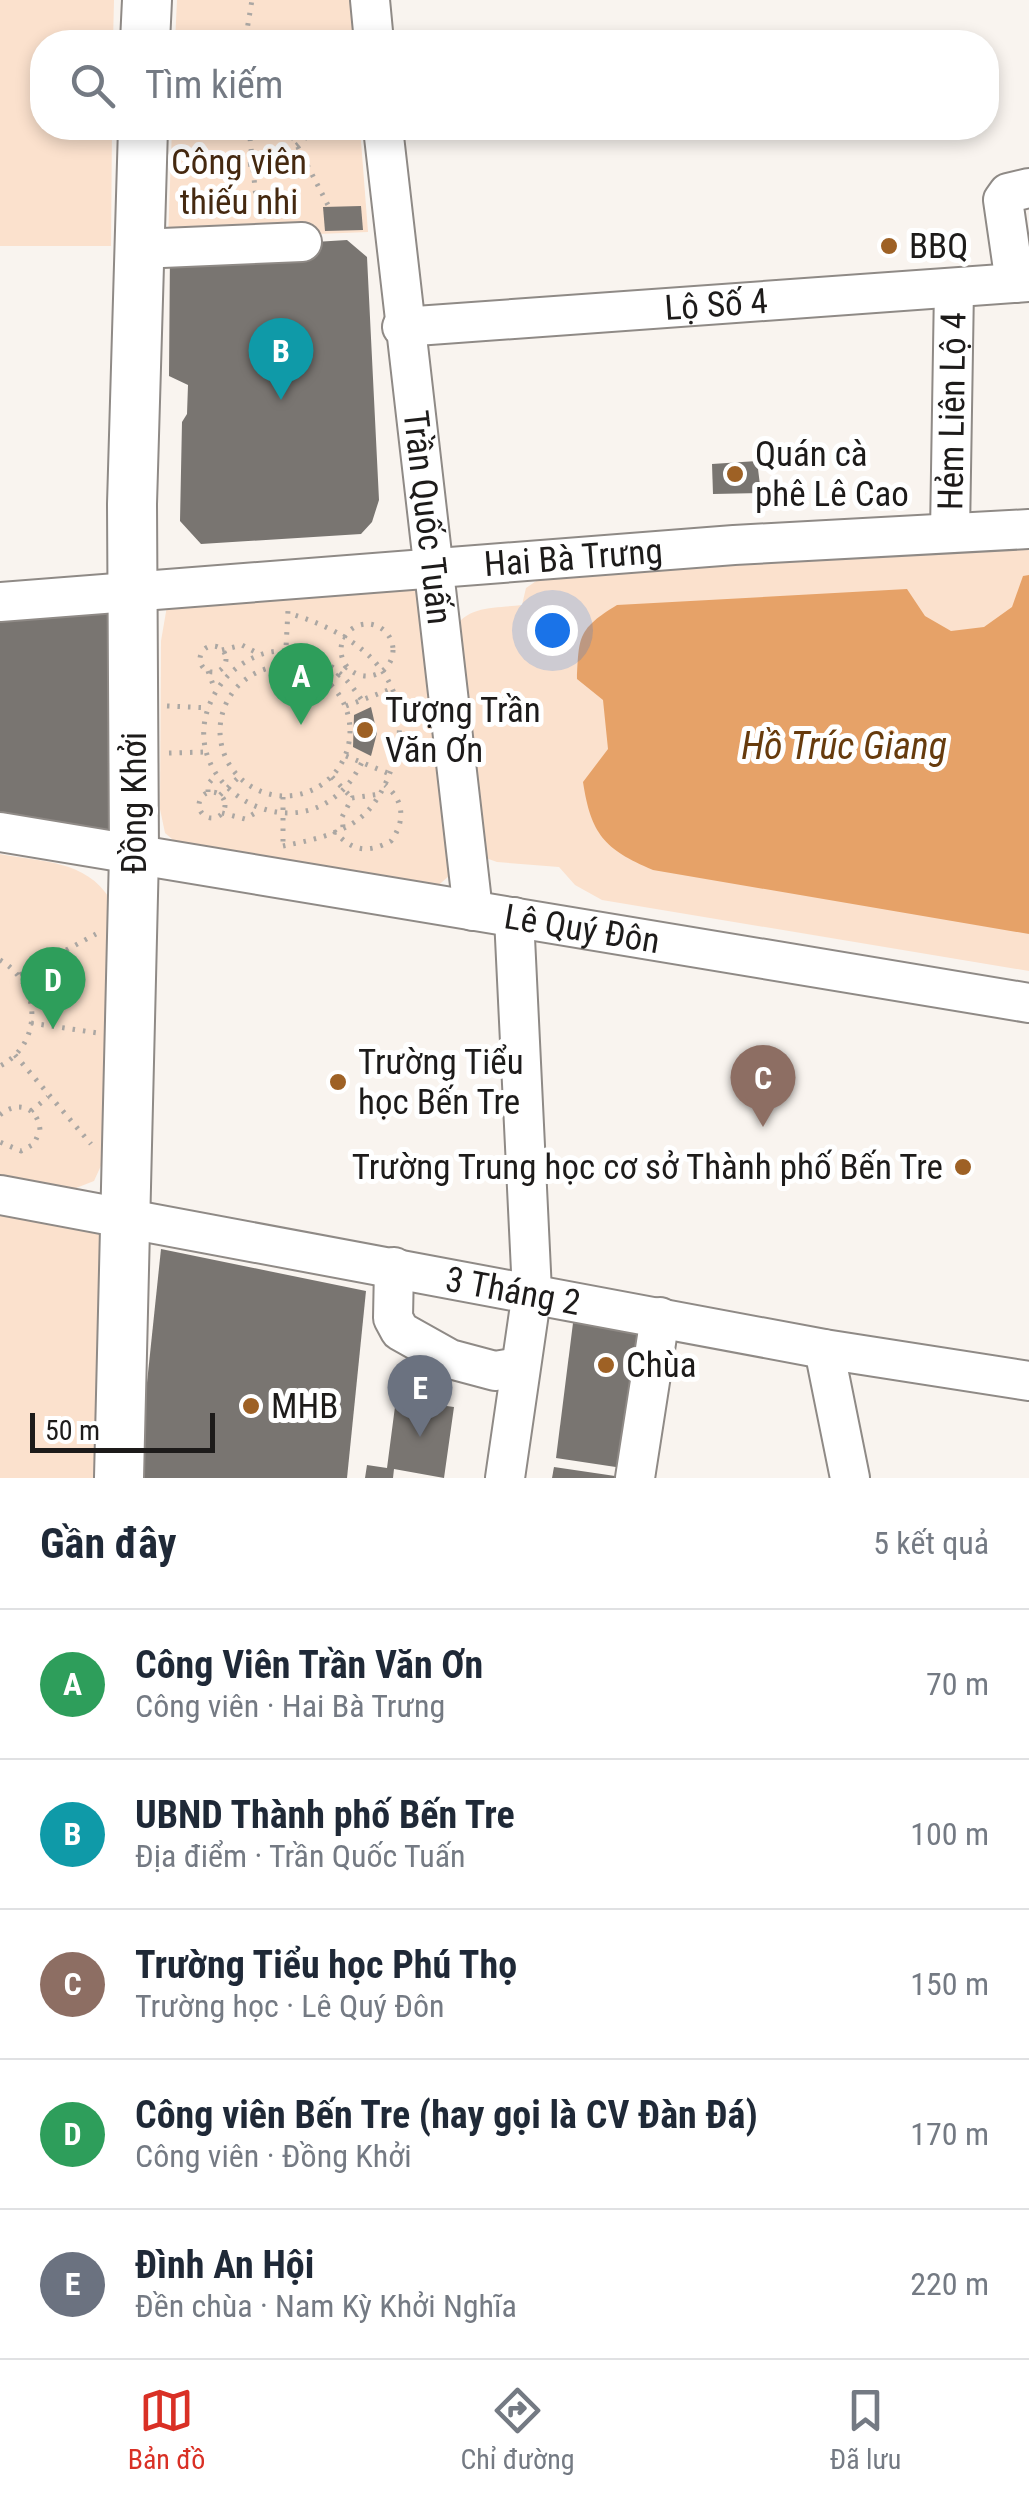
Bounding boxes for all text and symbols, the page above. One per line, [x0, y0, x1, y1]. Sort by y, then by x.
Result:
search box [30, 30, 999, 140]
icon: search [65, 58, 120, 113]
text: Tìm kiếm [145, 63, 283, 107]
park label: Công viên thiếu nhi [171, 142, 307, 223]
place label: BBQ [909, 226, 968, 267]
marker: BBQ [878, 235, 900, 257]
street label: Lộ Số 4 [663, 281, 769, 329]
street label: Hẻm Liên Lộ 4 [930, 312, 975, 510]
pin: B [248, 318, 314, 400]
street label: Trần Quốc Tuấn [395, 408, 460, 627]
place label: Quán cà phê Lê Cao [755, 434, 909, 515]
marker: Quán cà phê Lê Cao [724, 463, 746, 485]
street label: Hai Bà Trưng [483, 531, 664, 585]
your location [527, 605, 578, 656]
pin: A [268, 642, 334, 725]
place label: Tượng Trần Văn Ơn [385, 690, 541, 771]
marker: Tượng Trần Văn Ơn [354, 719, 376, 741]
water label: Hồ Trúc Giang [741, 724, 947, 768]
street label: Đồng Khởi [114, 732, 155, 874]
street label: Lê Quý Đôn [501, 896, 663, 962]
pin: D [20, 946, 86, 1029]
place label: Trường Tiểu học Bến Tre [358, 1042, 524, 1123]
pin: C [730, 1044, 796, 1127]
marker: Trường Tiểu học Bến Tre [327, 1071, 349, 1093]
place label: Trường Trung học cơ sở Thành phố Bến Tre [352, 1147, 943, 1188]
marker: Trường Trung học cơ sở Thành phố Bến Tre [952, 1156, 974, 1178]
street label: 3 Tháng 2 [442, 1259, 584, 1324]
place label: Chùa [626, 1345, 696, 1386]
pin: E [388, 1354, 452, 1437]
marker: Chùa [595, 1354, 617, 1376]
place label: MHB [271, 1386, 338, 1427]
marker: MHB [240, 1395, 262, 1417]
scale bar [30, 1408, 215, 1452]
text: 50 m [45, 1414, 100, 1447]
text: Gần đây [40, 1519, 177, 1568]
text: 5 kết quả [873, 1524, 989, 1562]
text: Công Viên Trần Văn Ơn [135, 1643, 483, 1687]
text: A [63, 1665, 82, 1703]
text: 70 m [926, 1665, 989, 1703]
text: Công viên · Hai Bà Trưng [135, 1687, 445, 1725]
text: UBND Thành phố Bến Tre [135, 1793, 515, 1837]
text: B [64, 1815, 81, 1853]
text: 100 m [910, 1815, 989, 1853]
text: Địa điểm · Trần Quốc Tuấn [135, 1837, 466, 1875]
text: Trường Tiểu học Phú Thọ [135, 1943, 517, 1987]
text: C [63, 1965, 82, 2003]
text: 150 m [910, 1965, 989, 2003]
text: Trường học · Lê Quý Đôn [135, 1987, 445, 2025]
text: Công viên Bến Tre (hay gọi là CV Đàn Đá) [135, 2093, 758, 2137]
text: D [63, 2115, 82, 2153]
text: 170 m [910, 2115, 989, 2153]
text: Công viên · Đồng Khởi [135, 2137, 412, 2175]
text: Đình An Hội [135, 2243, 314, 2287]
text: E [65, 2265, 80, 2303]
text: 220 m [910, 2265, 989, 2303]
text: Đền chùa · Nam Kỳ Khởi Nghĩa [135, 2287, 517, 2325]
tab: Bản đồ [128, 2383, 205, 2476]
tab: Chỉ đường [460, 2383, 575, 2476]
tab: Đã lưu [830, 2383, 901, 2476]

